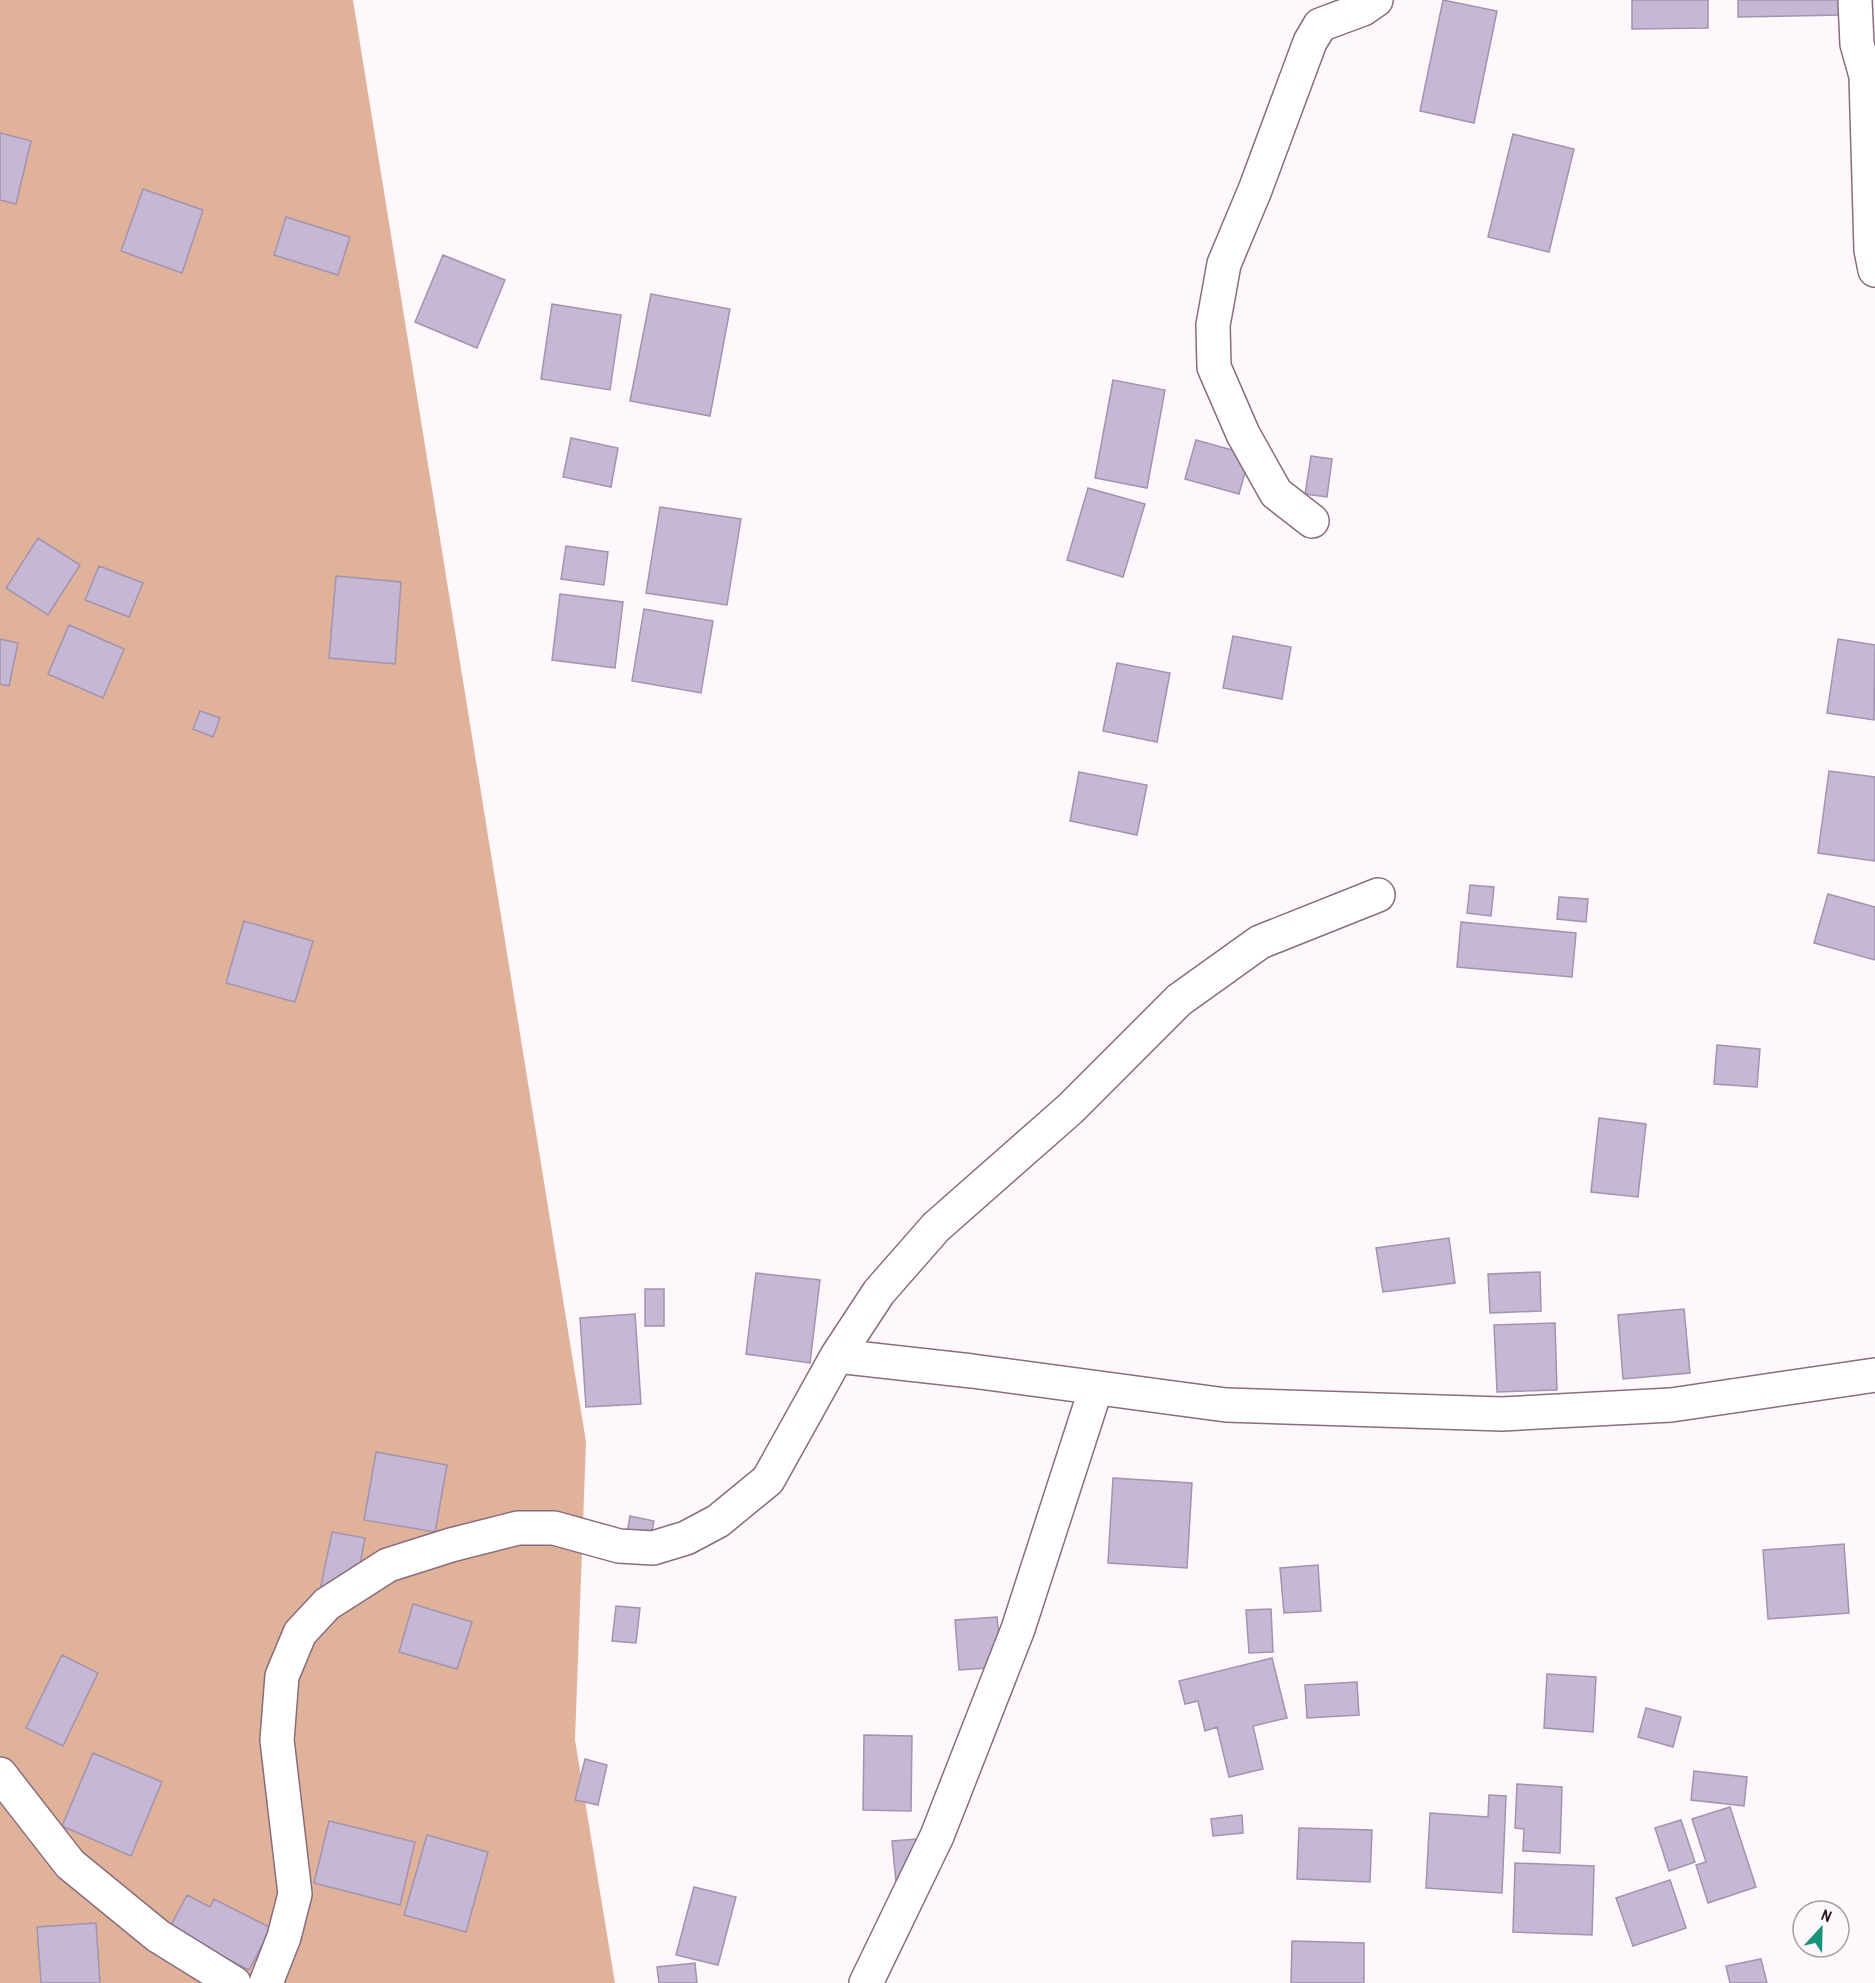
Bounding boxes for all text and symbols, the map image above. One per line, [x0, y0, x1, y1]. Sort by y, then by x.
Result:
north arrow [1791, 1899, 1851, 1959]
text: N [1818, 1903, 1835, 1927]

